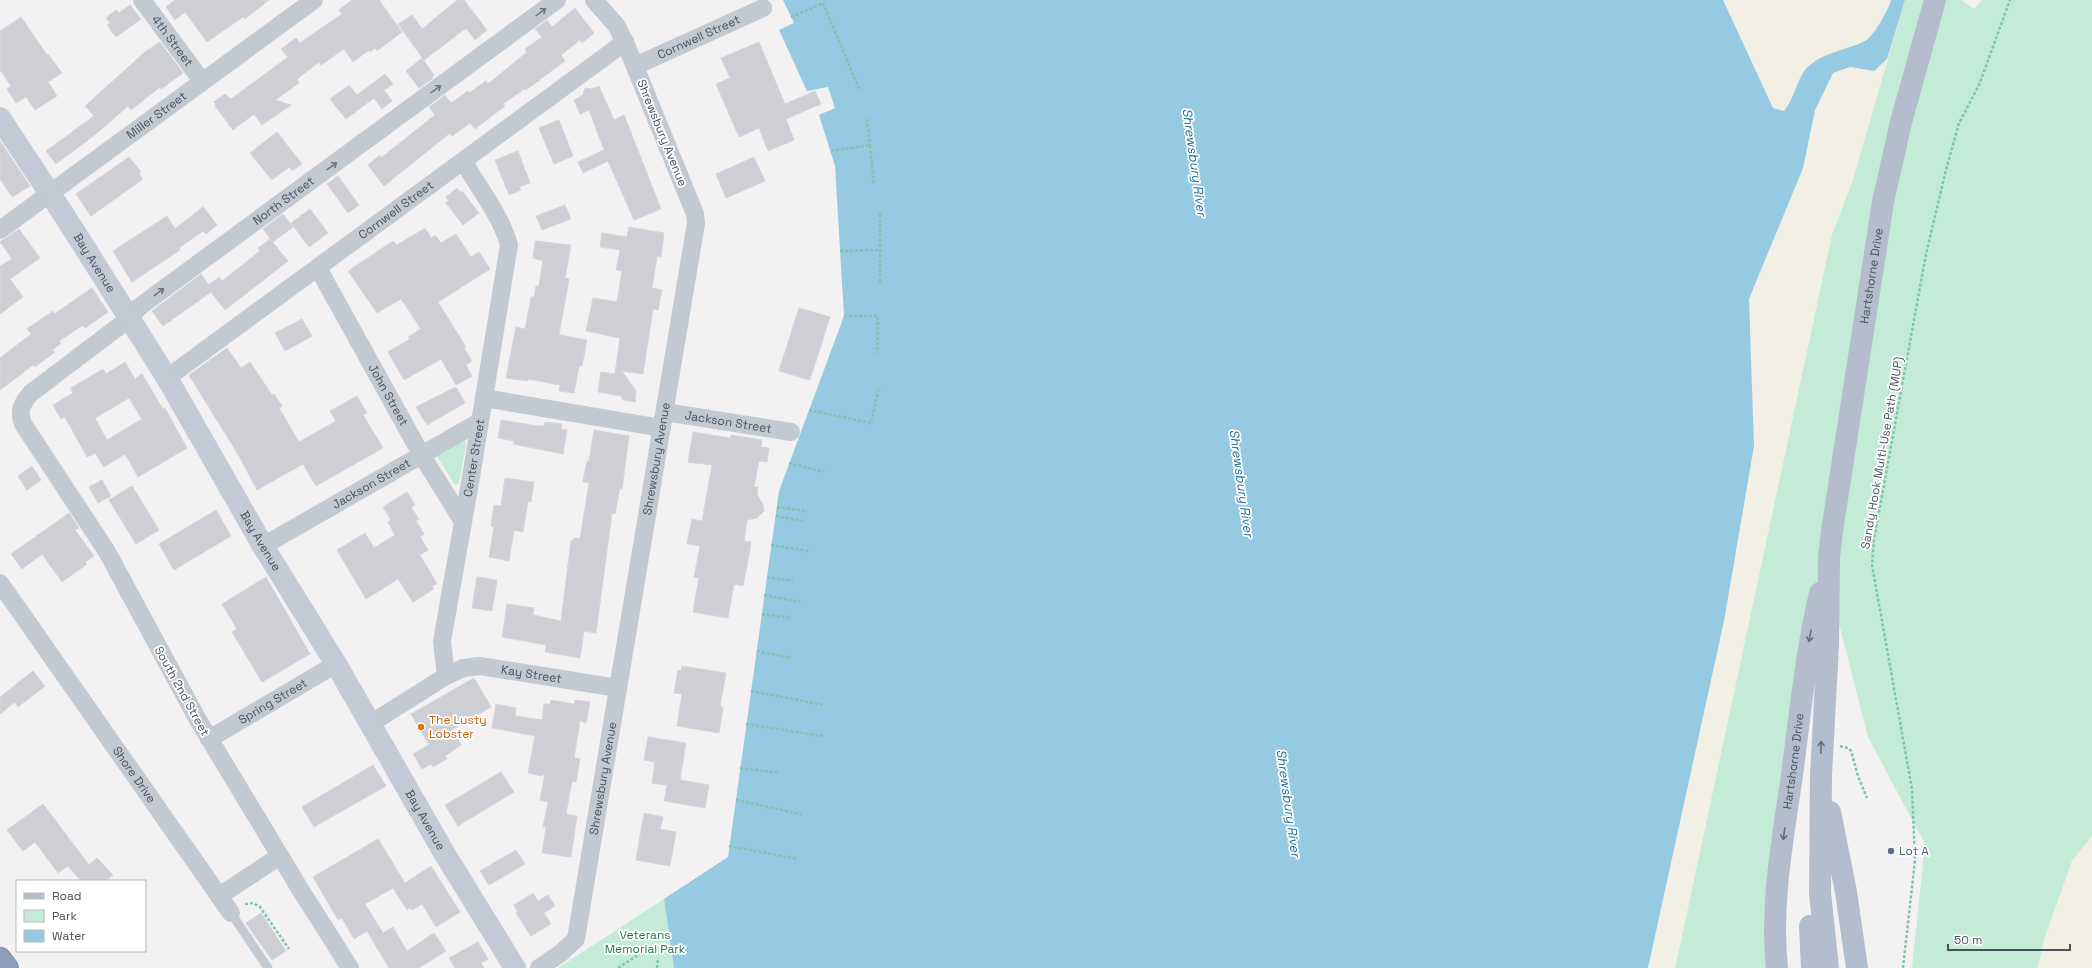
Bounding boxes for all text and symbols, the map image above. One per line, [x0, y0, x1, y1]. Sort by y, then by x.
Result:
one-way arrow [535, 8, 546, 16]
street label: Cornwell Street [655, 11, 743, 63]
street label: 4th Street [148, 12, 197, 70]
street label: Shrewsbury Avenue [633, 77, 691, 189]
one-way arrow [431, 85, 442, 93]
street label: Miller Street [123, 88, 190, 143]
water label: Shrewsbury River [1179, 107, 1211, 219]
one-way arrow [326, 162, 337, 170]
street label: North Street [250, 173, 318, 229]
street label: Cornwell Street [355, 177, 437, 243]
street label: Hartshorne Drive [1856, 227, 1887, 325]
street label: Bay Avenue [70, 230, 119, 296]
one-way arrow [153, 288, 164, 297]
street label: Sandy Hook Multi-Use Path (MUP) [1857, 355, 1907, 551]
street label: John Street [365, 361, 412, 429]
street label: Shrewsbury Avenue [639, 401, 674, 517]
street label: Jackson Street [684, 407, 773, 437]
street label: Center Street [460, 418, 488, 498]
water label: Shrewsbury River [1226, 428, 1258, 540]
street label: Jackson Street [329, 455, 414, 513]
street label: Bay Avenue [237, 508, 285, 574]
one-way arrow [1806, 629, 1814, 642]
street label: South 2nd Street [151, 643, 213, 739]
street label: Kay Street [500, 661, 563, 687]
street label: Spring Street [235, 675, 310, 728]
place label: The Lusty Lobster [429, 712, 487, 742]
street label: Hartshorne Drive [1779, 712, 1808, 810]
street label: Shrewsbury Avenue [586, 721, 620, 836]
marker: The Lusty Lobster [416, 722, 426, 732]
one-way arrow [1818, 741, 1825, 754]
street label: Shore Drive [109, 743, 160, 806]
water label: Shrewsbury River [1273, 748, 1305, 860]
street label: Bay Avenue [402, 787, 449, 853]
one-way arrow [1780, 827, 1788, 840]
place label: Lot A [1899, 843, 1929, 859]
marker: Lot A [1886, 846, 1896, 856]
legend [16, 880, 146, 952]
text: Road [52, 888, 81, 904]
text: Park [52, 908, 77, 924]
scale bar [1948, 926, 2070, 952]
park label: Veterans Memorial Park [605, 927, 686, 957]
text: Water [52, 928, 86, 944]
text: 50 m [1954, 932, 1982, 948]

